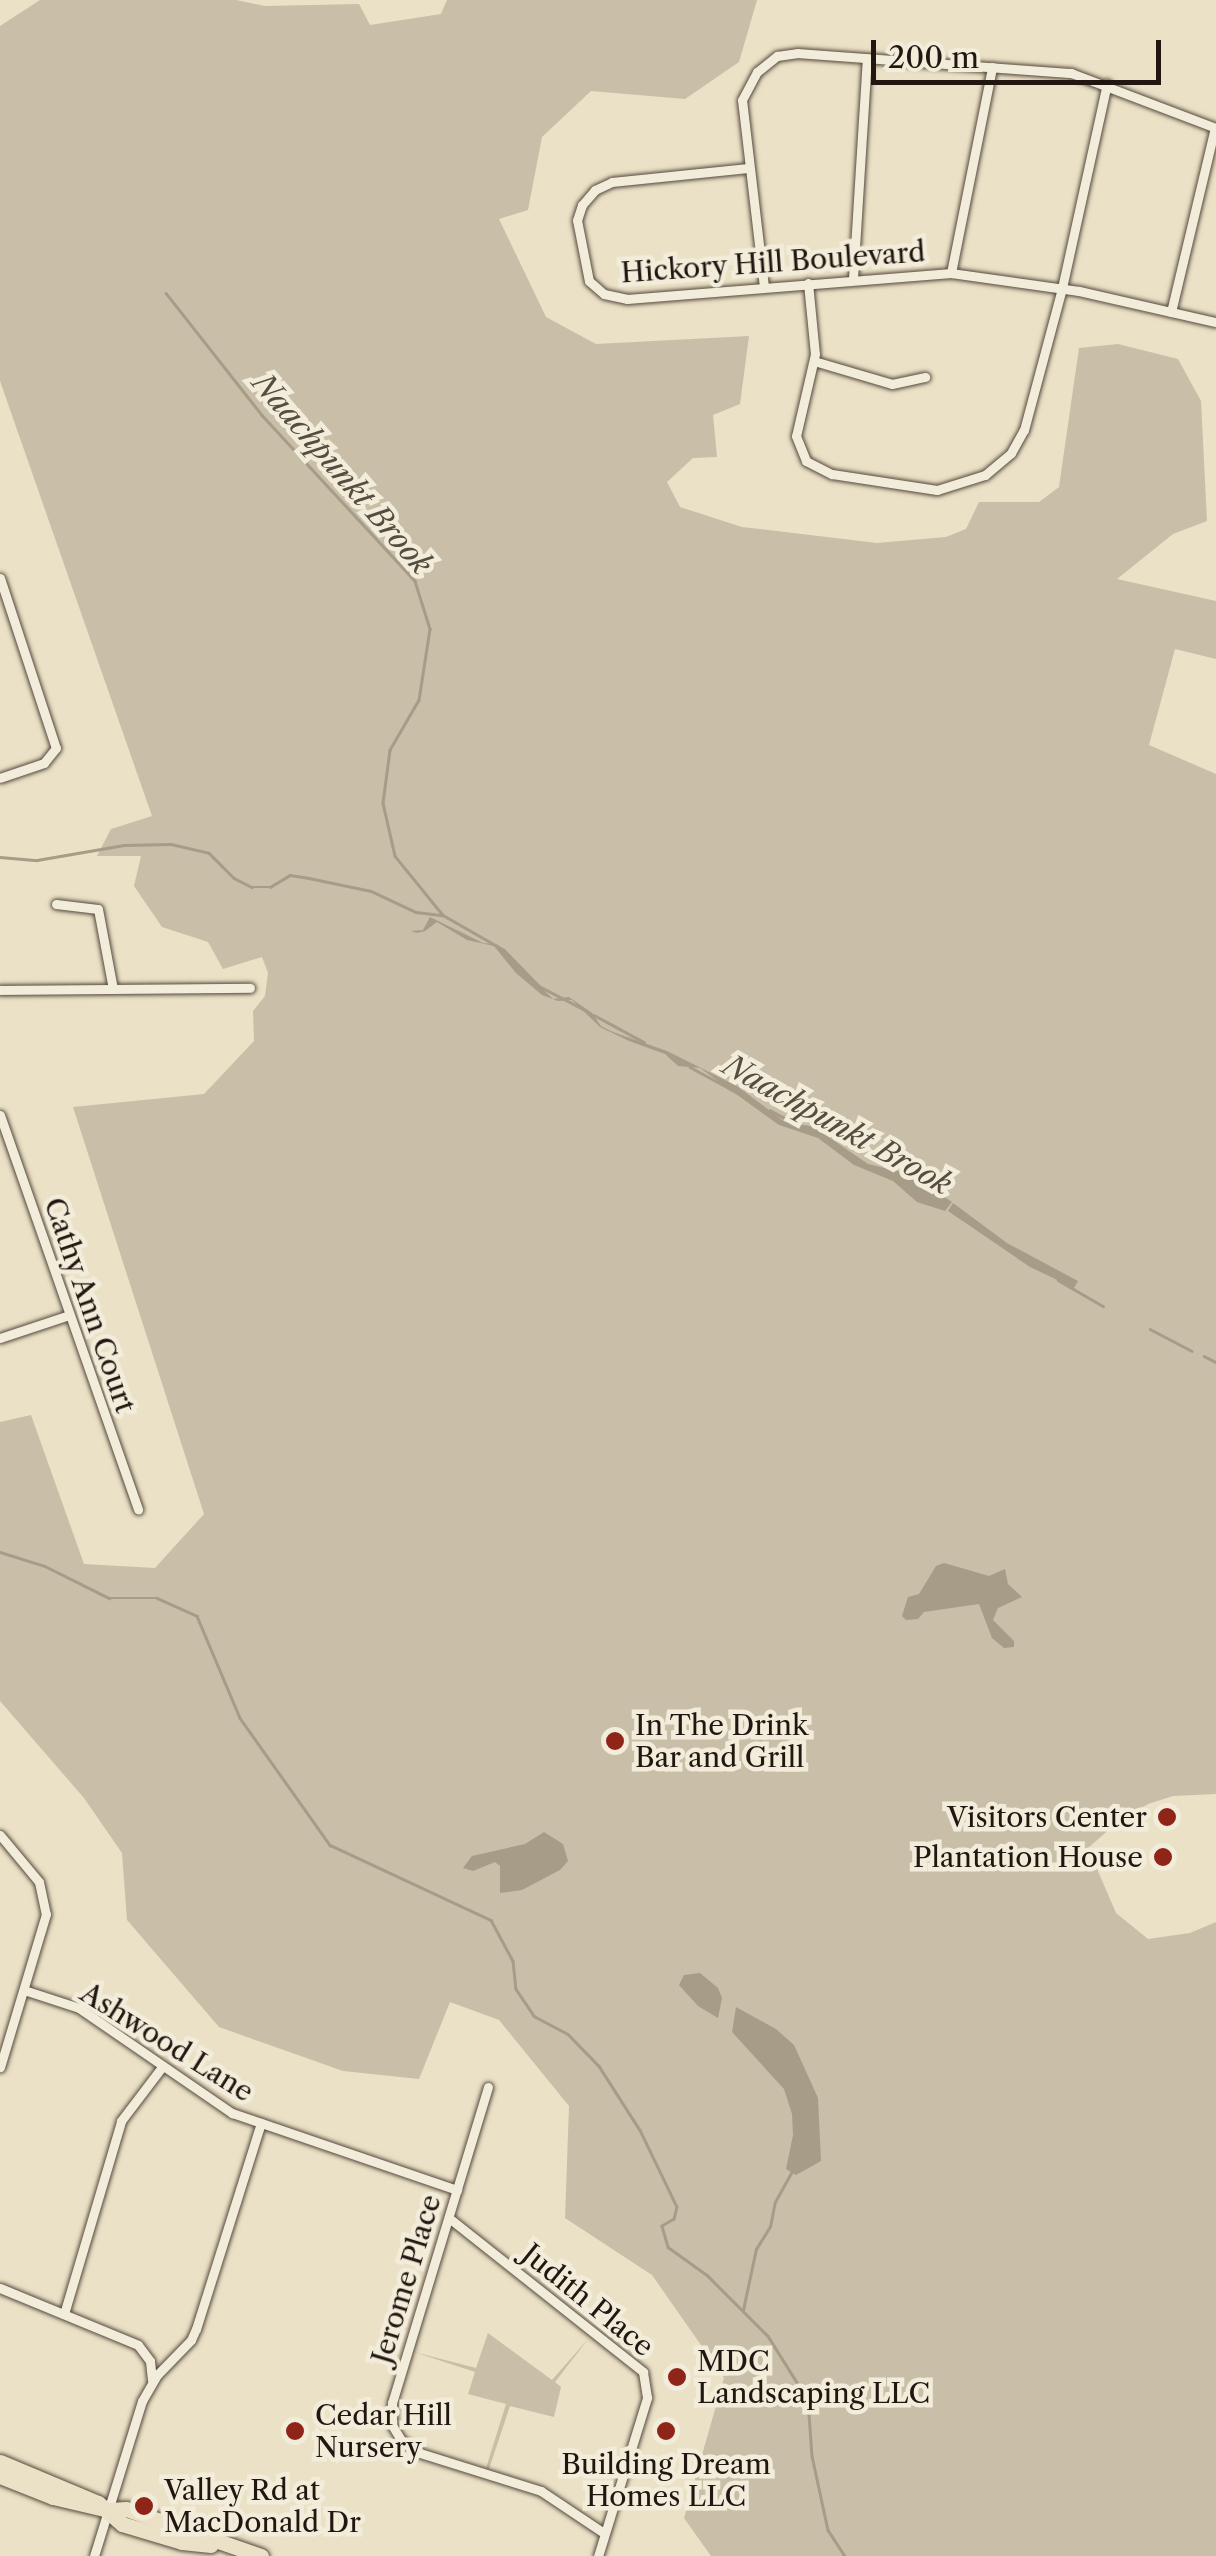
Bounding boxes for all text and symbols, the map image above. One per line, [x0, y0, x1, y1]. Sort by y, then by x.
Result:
scale bar [876, 20, 1166, 82]
text: 200 m [888, 39, 979, 76]
street label: Hickory Hill Boulevard [619, 235, 927, 289]
water label: Naachpunkt Brook [245, 366, 439, 582]
water label: Naachpunkt Brook [717, 1047, 957, 1203]
street label: Cathy Ann Court [37, 1192, 143, 1418]
place label: In The Drink Bar and Grill [635, 1708, 809, 1774]
marker: In The Drink Bar and Grill [604, 1730, 626, 1752]
place label: Visitors Center [947, 1800, 1147, 1834]
marker: Visitors Center [1156, 1806, 1178, 1828]
place label: Plantation House [913, 1840, 1143, 1874]
marker: Plantation House [1152, 1846, 1174, 1868]
street label: Ashwood Lane [74, 1975, 260, 2109]
street label: Jerome Place [364, 2190, 448, 2368]
street label: Judith Place [516, 2237, 660, 2363]
place label: MDC Landscaping LLC [697, 2344, 930, 2410]
marker: MDC Landscaping LLC [666, 2366, 688, 2388]
place label: Cedar Hill Nursery [315, 2398, 452, 2464]
marker: Cedar Hill Nursery [284, 2420, 306, 2442]
marker: Building Dream Homes LLC [655, 2420, 677, 2442]
place label: Building Dream Homes LLC [561, 2447, 771, 2513]
place label: Valley Rd at MacDonald Dr [164, 2473, 361, 2539]
marker: Valley Rd at MacDonald Dr [133, 2495, 155, 2517]

